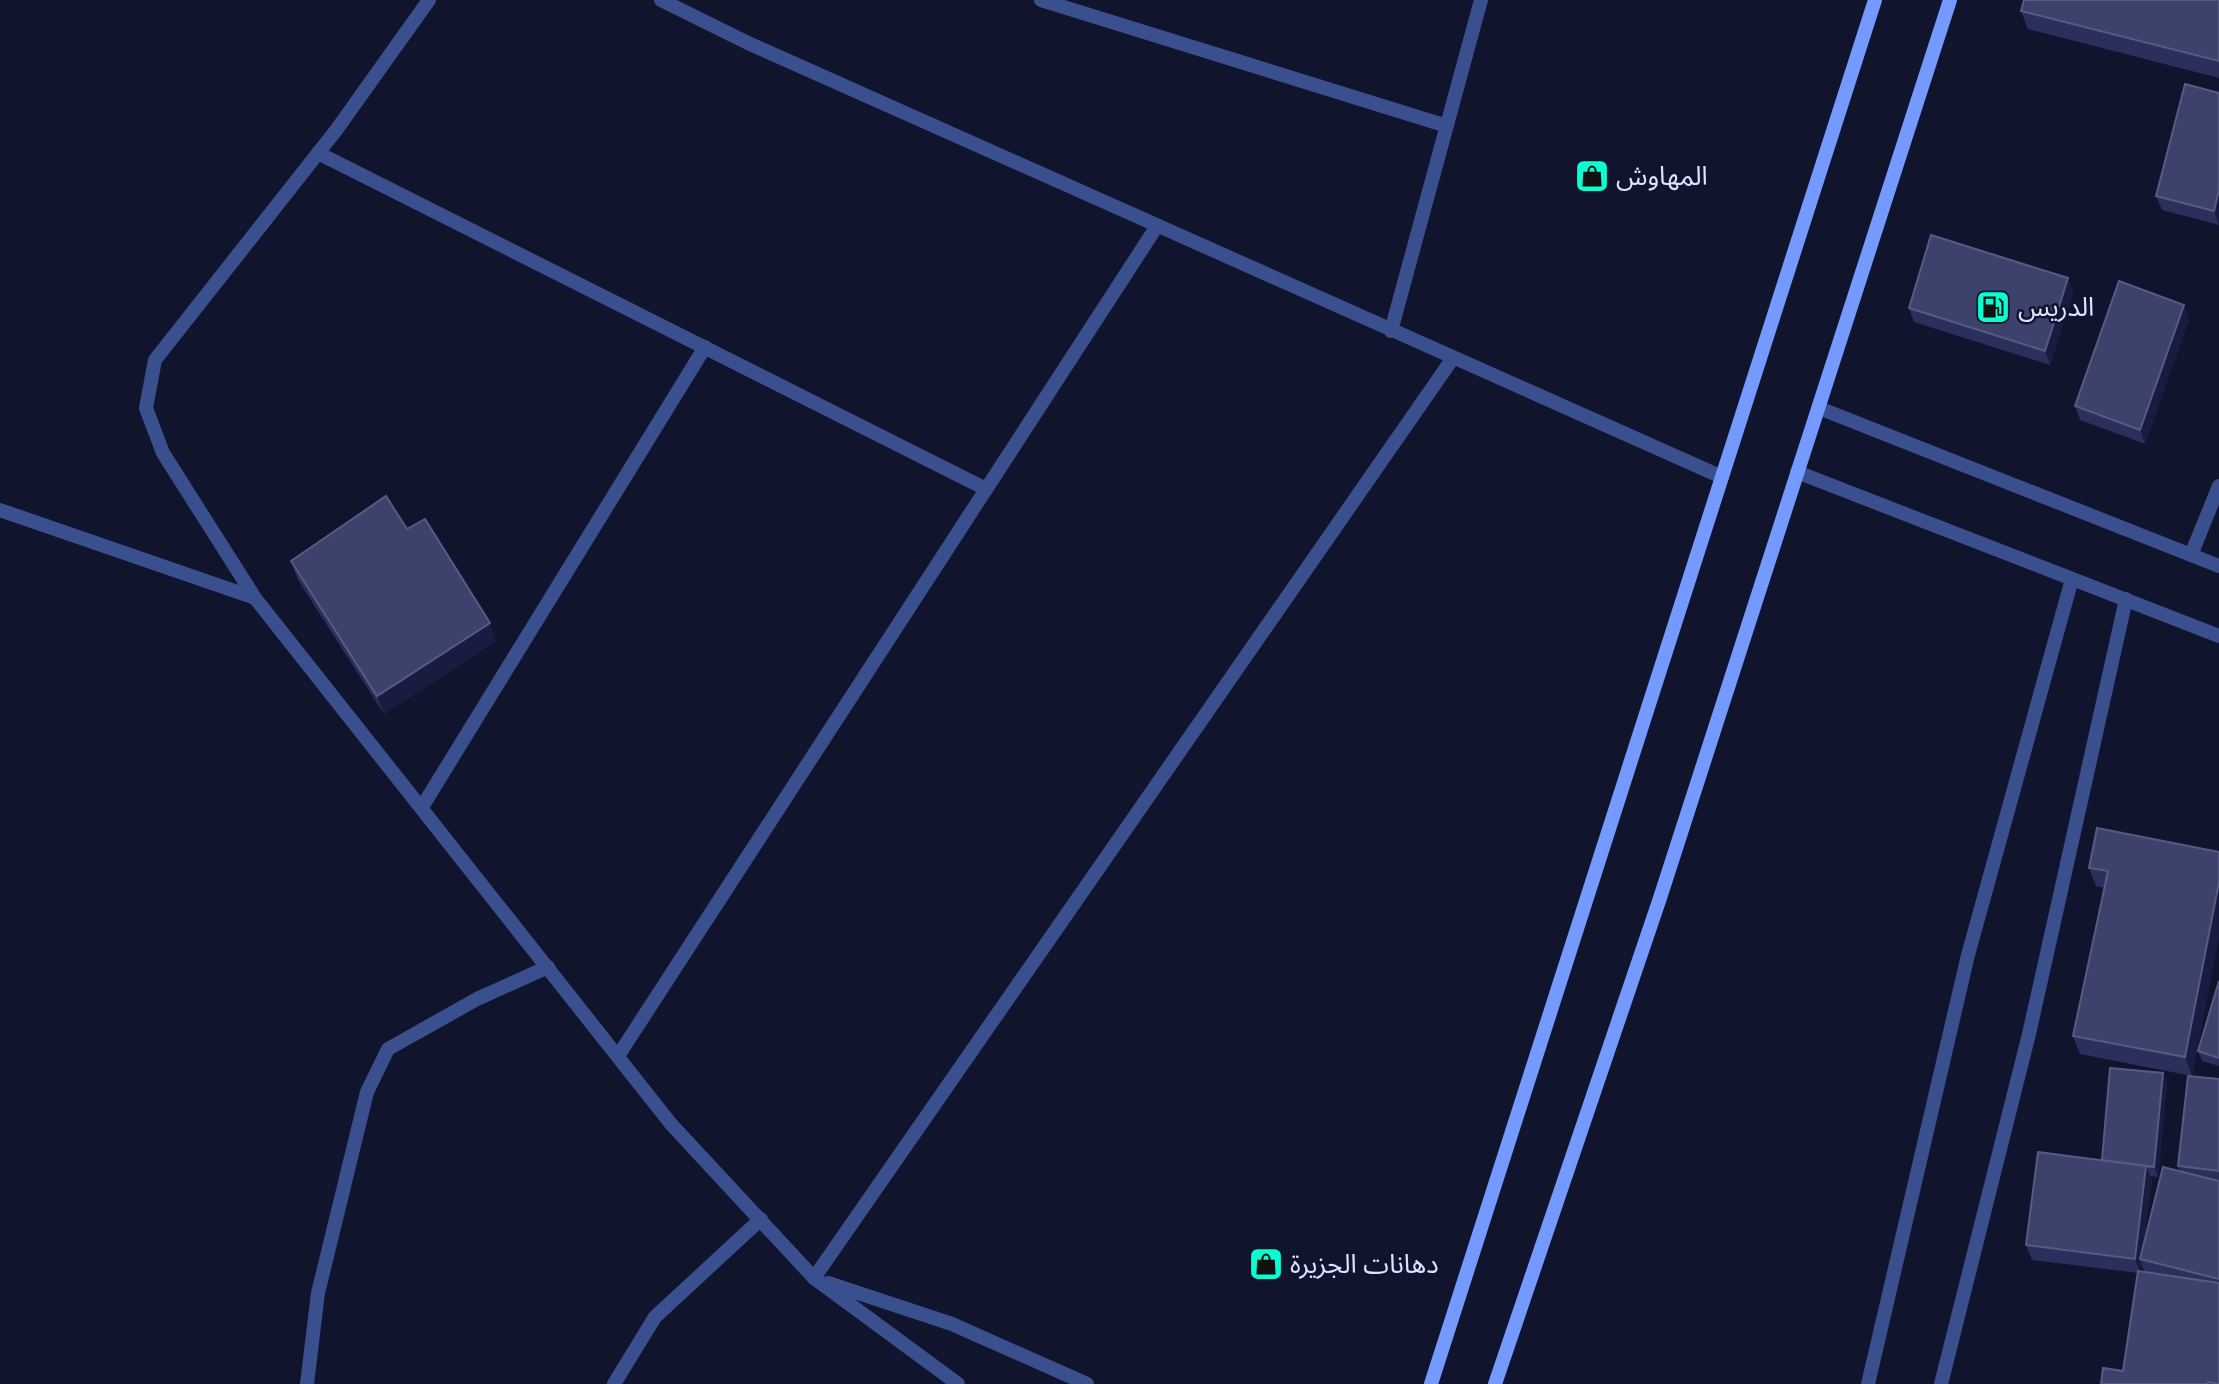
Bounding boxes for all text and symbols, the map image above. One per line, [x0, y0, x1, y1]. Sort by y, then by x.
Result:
shop icon: المهاوش [1573, 157, 1611, 195]
place label: المهاوش [1616, 159, 1708, 192]
fuel station icon: الدريس [1974, 288, 2012, 326]
place label: الدريس [2018, 290, 2094, 323]
shop icon: دهانات الجزيرة [1247, 1245, 1285, 1283]
place label: دهانات الجزيرة [1290, 1247, 1439, 1280]

